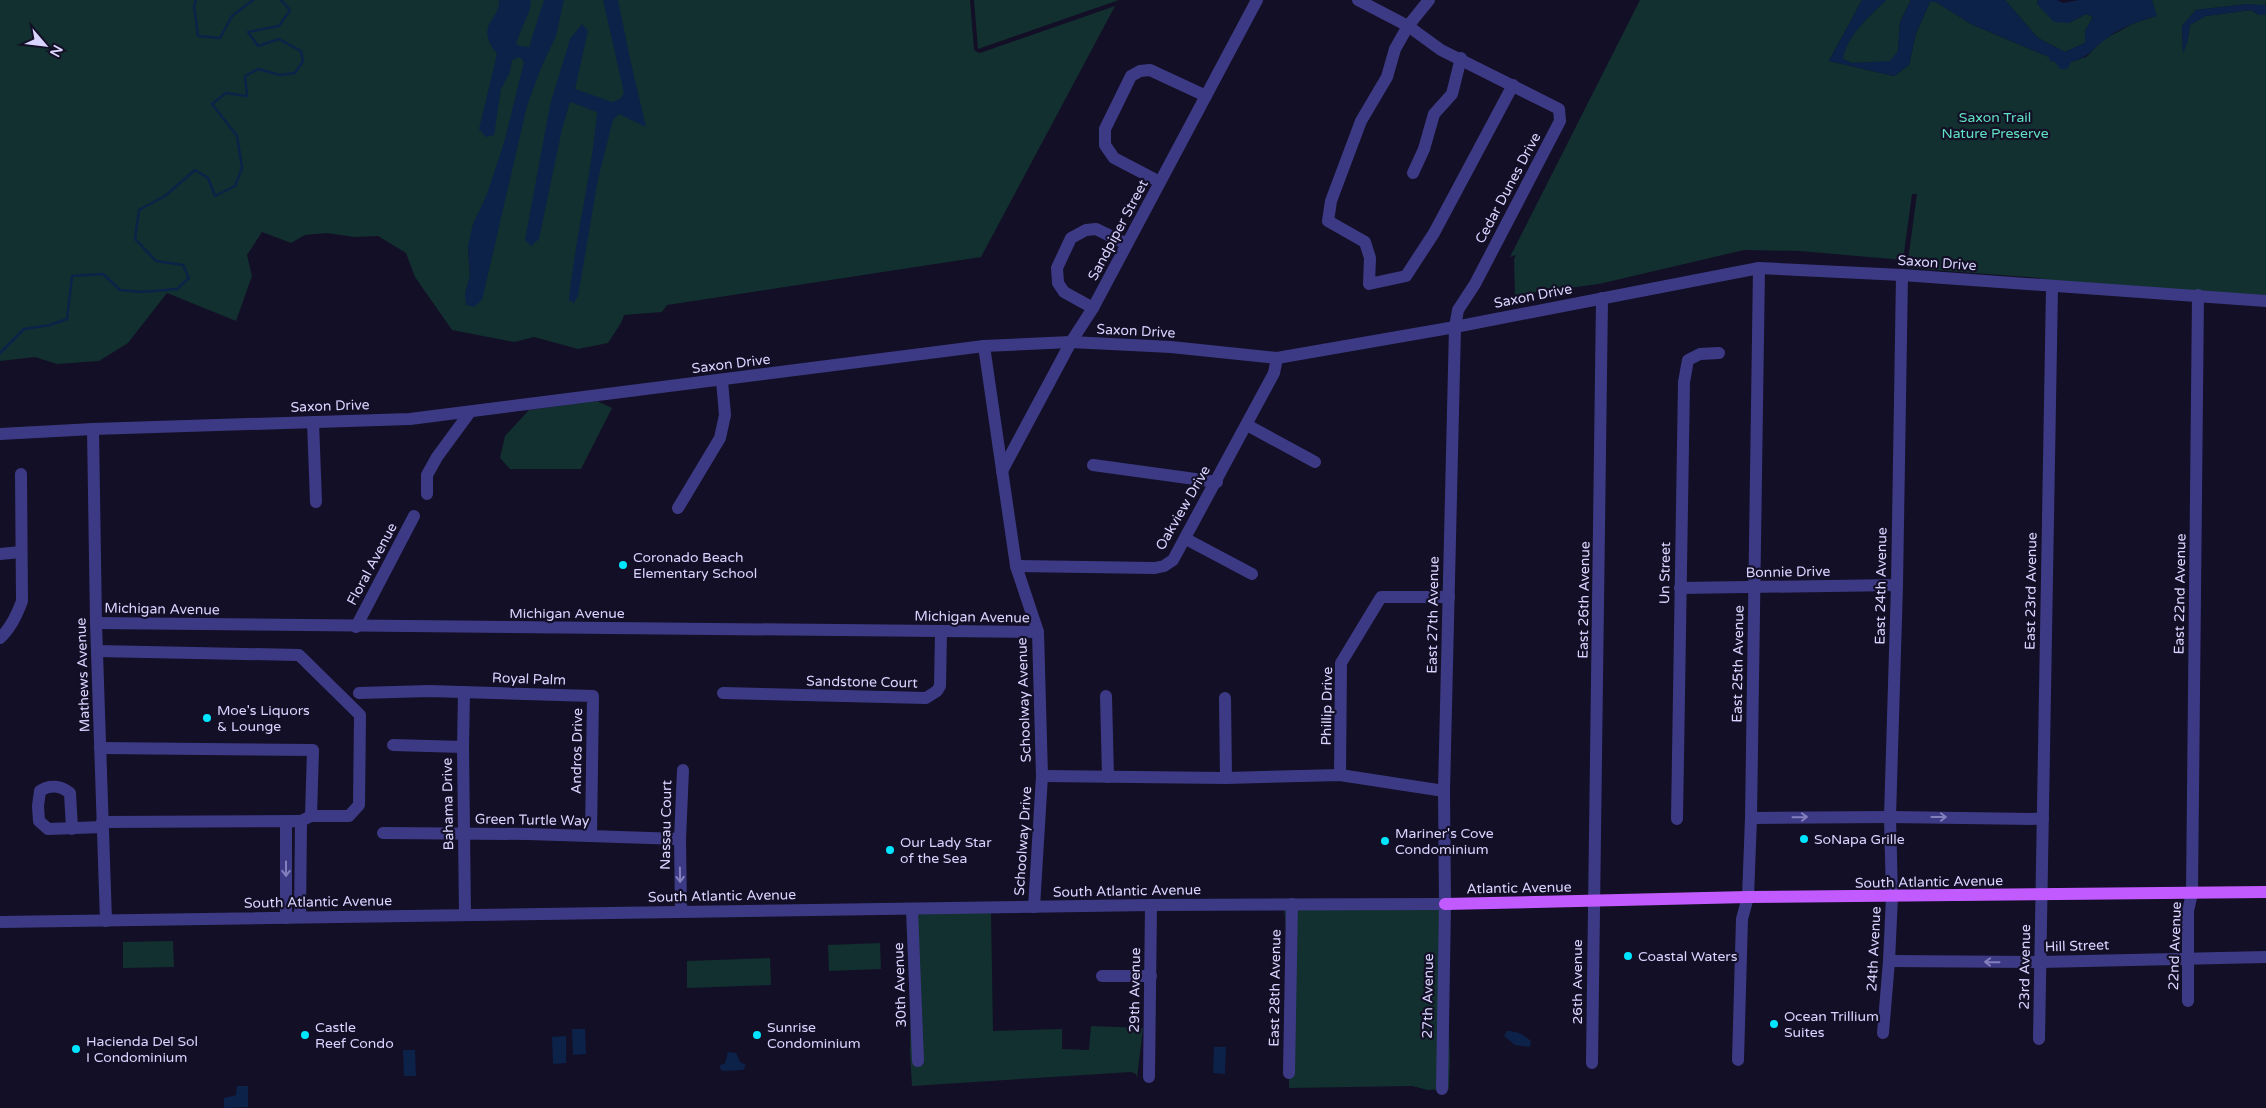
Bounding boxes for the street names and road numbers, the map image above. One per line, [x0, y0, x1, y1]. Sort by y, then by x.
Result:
street label: Cedar Dunes Drive [1472, 129, 1544, 246]
street label: Sandpiper Street [1084, 176, 1152, 283]
street label: Saxon Drive [1897, 252, 1977, 274]
street label: Saxon Drive [1493, 280, 1573, 312]
street label: Saxon Drive [1096, 320, 1176, 342]
street label: Saxon Drive [691, 351, 771, 377]
street label: Saxon Drive [290, 396, 370, 416]
street label: Oakview Drive [1152, 463, 1214, 553]
street label: Floral Avenue [343, 520, 401, 608]
street label: East 24th Avenue [1871, 527, 1891, 645]
street label: East 23rd Avenue [2021, 532, 2041, 650]
street label: East 22nd Avenue [2170, 533, 2190, 655]
street label: East 26th Avenue [1574, 541, 1594, 659]
street label: Un Street [1656, 541, 1674, 604]
street label: East 27th Avenue [1423, 556, 1443, 674]
street label: Bonnie Drive [1745, 563, 1831, 581]
street label: Michigan Avenue [104, 599, 220, 619]
street label: Michigan Avenue [509, 605, 625, 622]
street label: East 25th Avenue [1728, 605, 1748, 723]
street label: Michigan Avenue [914, 607, 1030, 627]
street label: Mathews Avenue [73, 617, 93, 733]
street label: Schoolway Avenue [1013, 637, 1035, 763]
street label: Phillip Drive [1318, 666, 1336, 746]
street label: Royal Palm [492, 669, 566, 689]
street label: Sandstone Court [806, 673, 919, 691]
street label: Andros Drive [568, 708, 586, 794]
street label: Bahama Drive [439, 757, 457, 851]
street label: Nassau Court [657, 779, 675, 870]
street label: Schoolway Drive [1011, 786, 1035, 896]
street label: Green Turtle Way [475, 811, 590, 830]
street label: South Atlantic Avenue [1855, 872, 2003, 892]
street label: Atlantic Avenue [1466, 879, 1572, 897]
street label: South Atlantic Avenue [1053, 881, 1201, 901]
street label: South Atlantic Avenue [648, 886, 796, 906]
street label: South Atlantic Avenue [244, 892, 392, 912]
street label: 22nd Avenue [2165, 901, 2185, 991]
street label: 24th Avenue [1863, 906, 1885, 992]
street label: 23rd Avenue [2016, 924, 2034, 1010]
street label: East 28th Avenue [1265, 929, 1285, 1047]
street label: Hill Street [2044, 936, 2110, 956]
street label: 26th Avenue [1569, 939, 1586, 1025]
street label: 30th Avenue [890, 942, 910, 1028]
street label: 29th Avenue [1126, 947, 1144, 1033]
street label: 27th Avenue [1419, 953, 1437, 1039]

